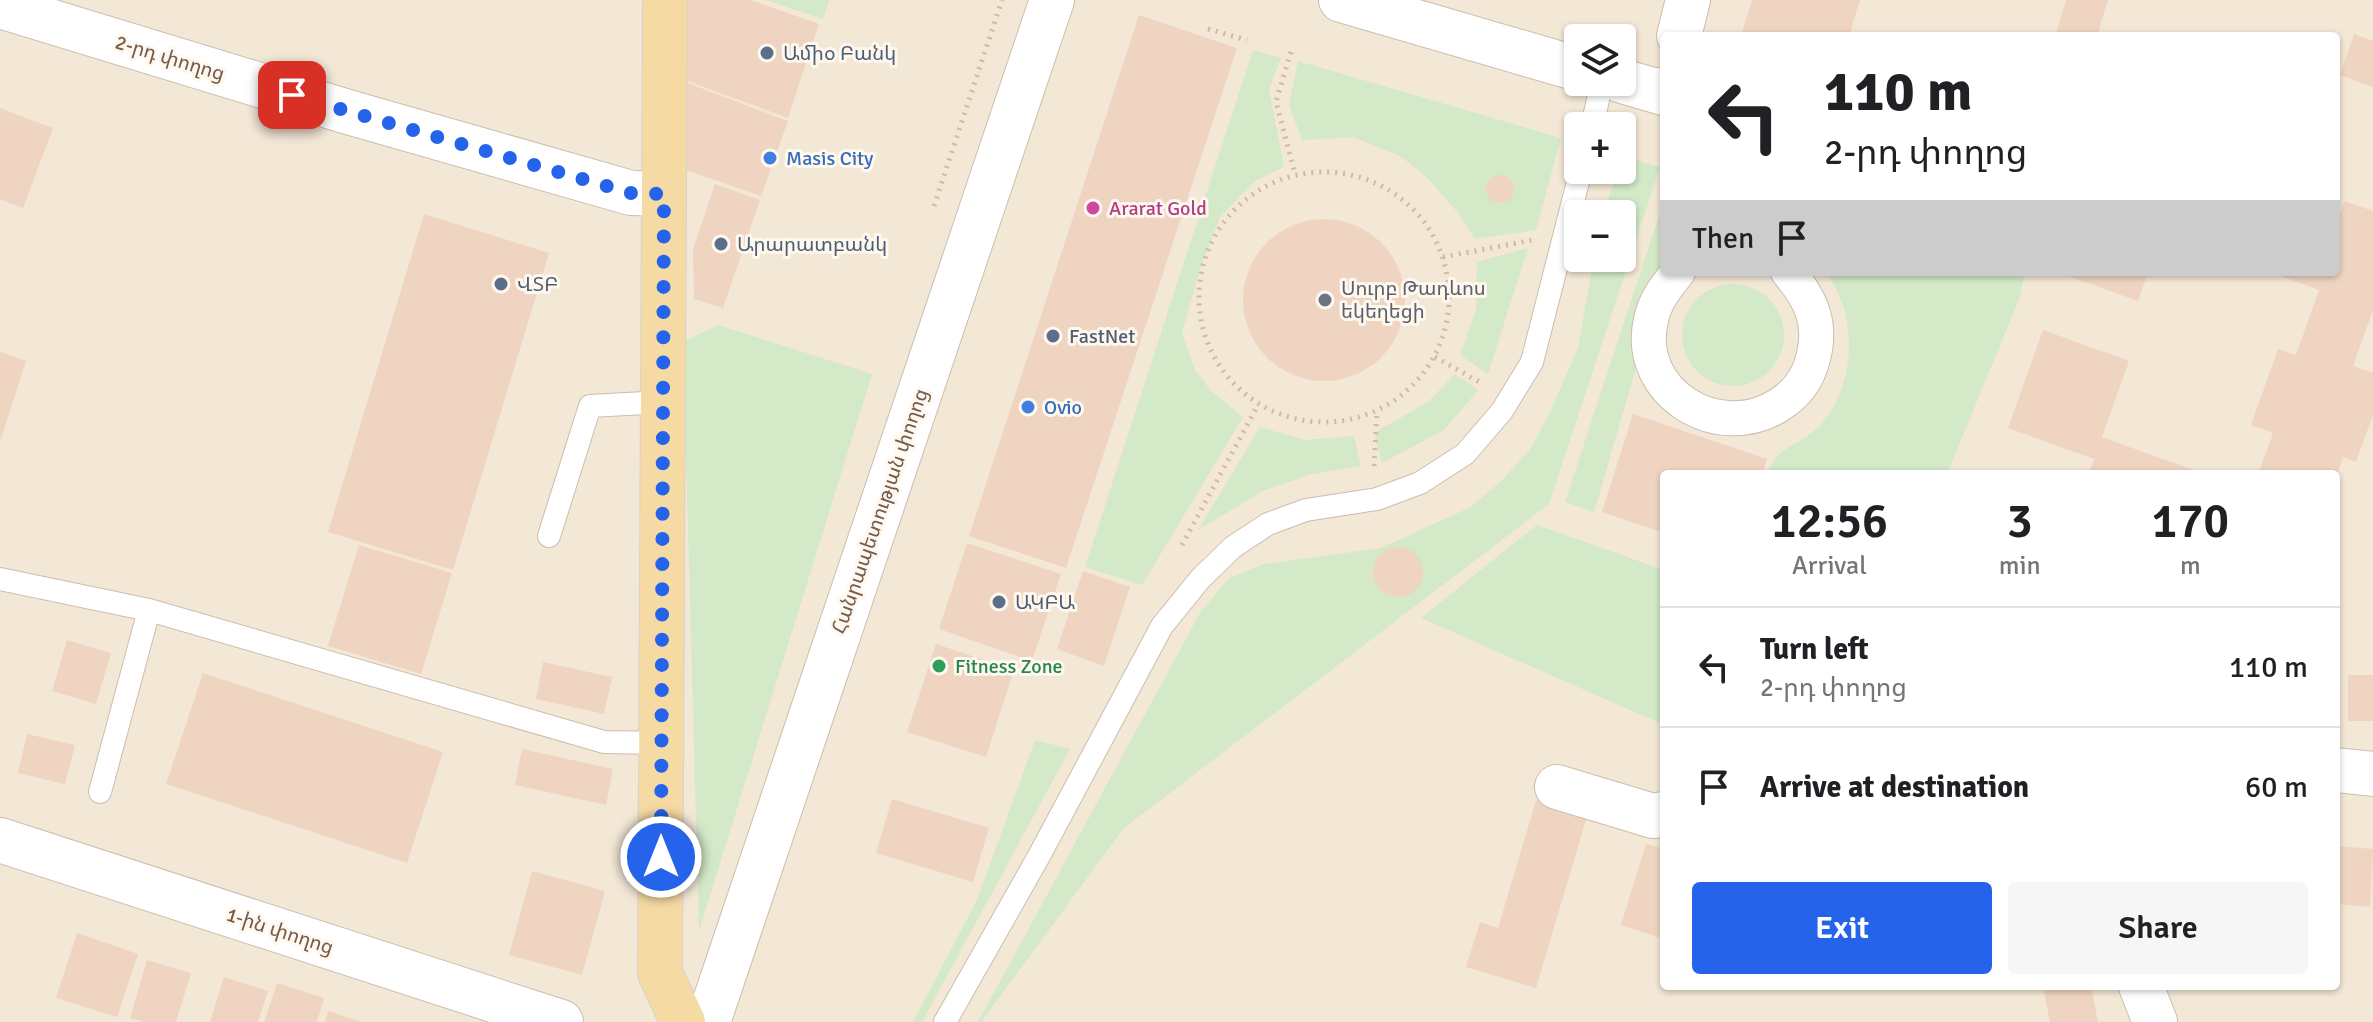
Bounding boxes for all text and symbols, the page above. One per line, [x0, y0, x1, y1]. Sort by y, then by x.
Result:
map controls [1564, 24, 1636, 272]
button: layers [1564, 24, 1636, 96]
street label: 2-րդ փողոց [112, 30, 228, 86]
place label: Ամիօ Բանկ [783, 41, 896, 66]
marker: Ամիօ Բանկ [758, 44, 776, 62]
text: 110 m [1824, 57, 1972, 126]
pin [258, 61, 326, 129]
icon: left [1692, 64, 1796, 168]
icon: arrive [270, 73, 314, 117]
button: + [1564, 112, 1636, 184]
text: 2-րդ փողոց [1824, 130, 2027, 175]
place label: Masis City [786, 146, 874, 171]
marker: Masis City [761, 149, 779, 167]
place label: Ararat Gold [1109, 196, 1207, 221]
marker: Ararat Gold [1084, 199, 1102, 217]
button: − [1564, 200, 1636, 272]
icon: arrive [1770, 216, 1814, 260]
text: Then [1692, 220, 1754, 257]
place label: Արարատբանկ [737, 232, 887, 257]
marker: Արարատբանկ [712, 235, 730, 253]
place label: ՎՏԲ [517, 272, 558, 297]
marker: ՎՏԲ [492, 275, 510, 293]
place label: Սուրբ Թադևոս եկեղեցի [1341, 276, 1486, 324]
marker: Սուրբ Թադևոս եկեղեցի [1316, 291, 1334, 309]
place label: FastNet [1069, 324, 1135, 349]
marker: FastNet [1044, 327, 1062, 345]
street label: Հանրապետության փողոց [826, 385, 934, 637]
place label: Ovio [1044, 395, 1082, 420]
marker: Ovio [1019, 398, 1037, 416]
text: 12:56 [1771, 492, 1888, 551]
text: 3 [2007, 492, 2033, 551]
text: 170 [2151, 492, 2229, 551]
text: Arrival [1792, 550, 1867, 582]
text: min [1999, 550, 2041, 582]
text: m [2180, 550, 2201, 582]
place label: ԱԿԲԱ [1015, 590, 1075, 615]
marker: ԱԿԲԱ [990, 593, 1008, 611]
text: Turn left [1760, 631, 1869, 668]
icon: left [1692, 645, 1736, 689]
text: 110 m [2229, 649, 2308, 686]
place label: Fitness Zone [955, 654, 1063, 679]
marker: Fitness Zone [930, 657, 948, 675]
text: 2-րդ փողոց [1760, 672, 1907, 704]
icon: arrive [1692, 765, 1736, 809]
text: Arrive at destination [1760, 769, 2029, 806]
text: 60 m [2245, 769, 2308, 806]
position arrow [619, 815, 703, 899]
button: Exit [1692, 882, 1992, 974]
button: Share [2008, 882, 2308, 974]
street label: 1-ին փողոց [223, 902, 337, 960]

